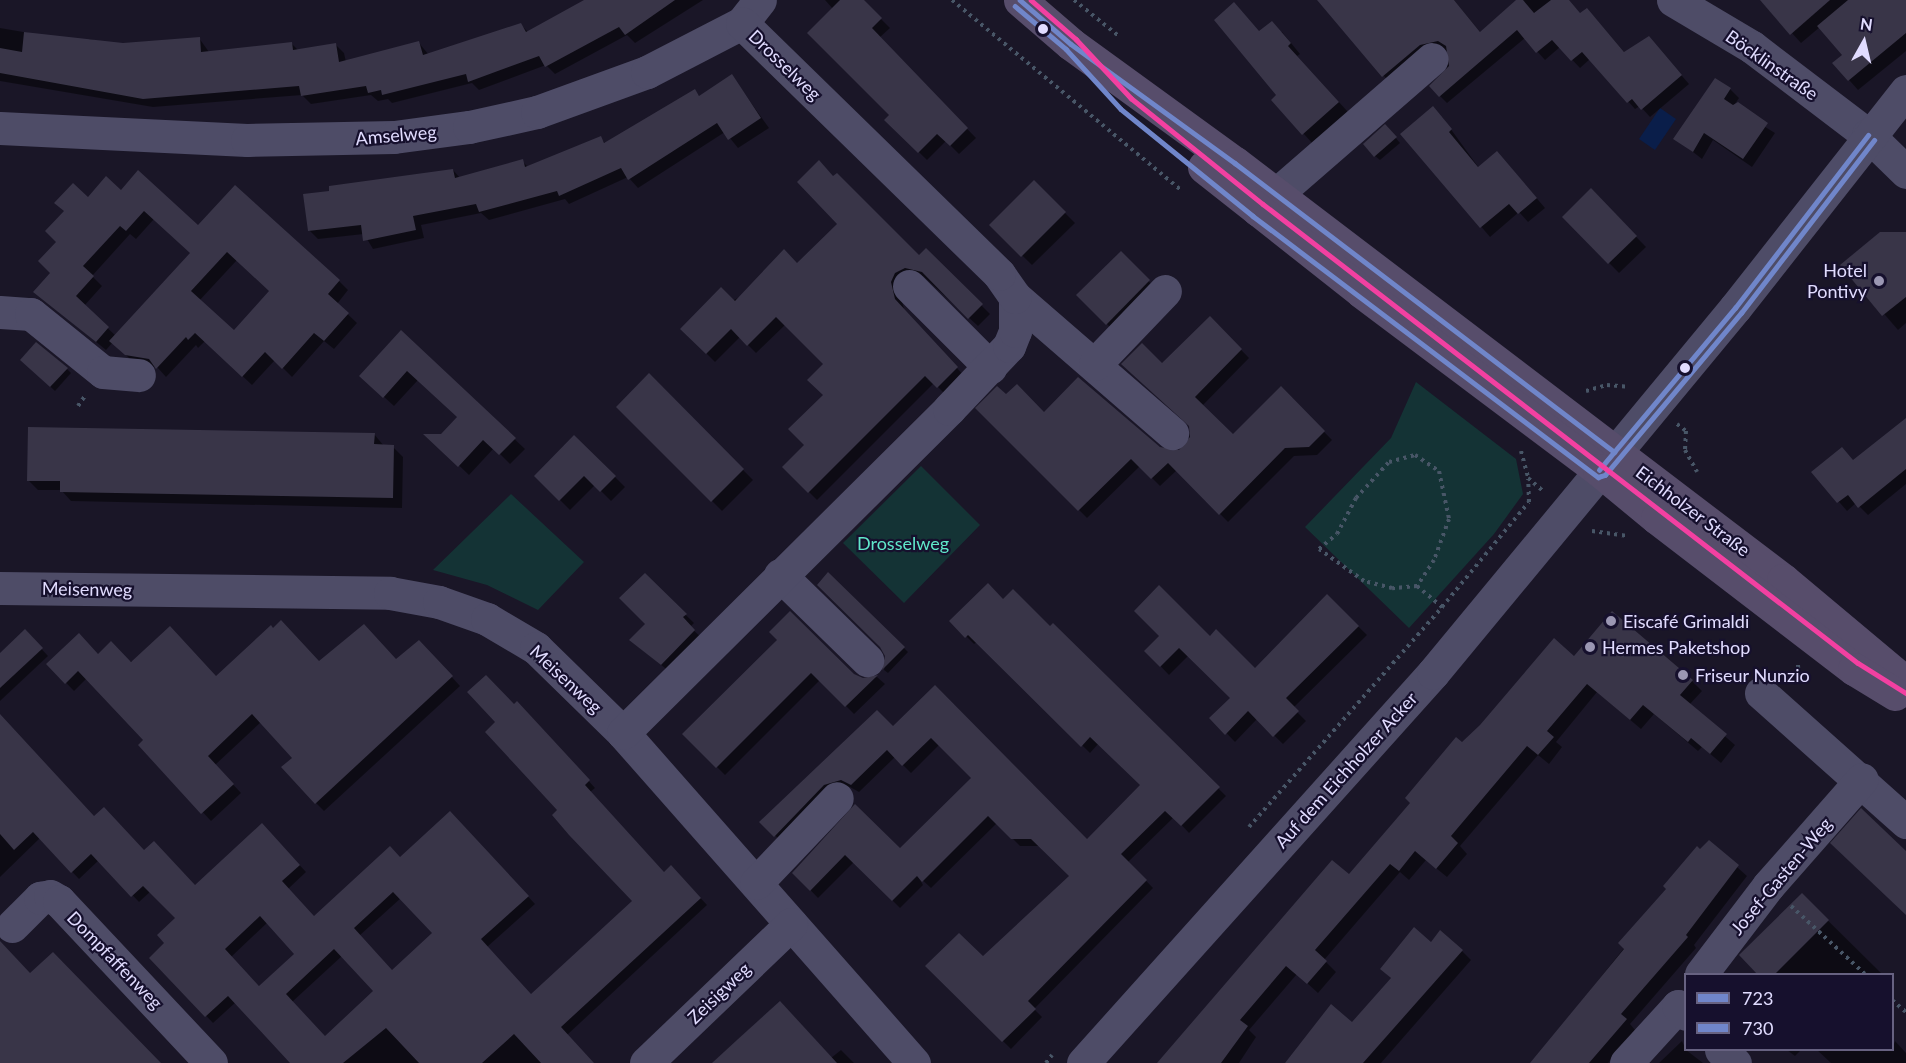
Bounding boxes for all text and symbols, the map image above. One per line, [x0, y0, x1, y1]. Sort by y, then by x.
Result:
north arrow [1834, 12, 1894, 72]
text: N [1859, 13, 1874, 34]
unlabelled marker [1037, 23, 1049, 35]
street label: Drosselweg [744, 25, 826, 105]
street label: Böcklinstraße [1722, 25, 1822, 105]
street label: Amselweg [355, 121, 437, 149]
place label: Hotel Pontivy [1807, 260, 1867, 302]
marker: Hotel Pontivy [1872, 274, 1886, 288]
unlabelled marker [1679, 362, 1691, 374]
street label: Eichholzer Straße [1632, 461, 1754, 561]
park label: Drosselweg [857, 532, 949, 554]
street label: Meisenweg [42, 577, 132, 601]
place label: Eiscafé Grimaldi [1623, 610, 1749, 632]
marker: Eiscafé Grimaldi [1604, 614, 1618, 628]
place label: Hermes Paketshop [1602, 636, 1750, 658]
street label: Meisenweg [526, 640, 606, 718]
marker: Hermes Paketshop [1583, 640, 1597, 654]
place label: Friseur Nunzio [1695, 664, 1810, 686]
marker: Friseur Nunzio [1676, 668, 1690, 682]
street label: Auf dem Eichholzer Acker [1270, 687, 1422, 853]
street label: Josef-Gasten-Weg [1726, 813, 1836, 939]
street label: Dompfaffenweg [63, 907, 167, 1013]
street label: Zeisigweg [683, 958, 755, 1028]
legend [1684, 973, 1894, 1051]
text: 723 [1742, 987, 1773, 1009]
text: 730 [1742, 1017, 1773, 1039]

